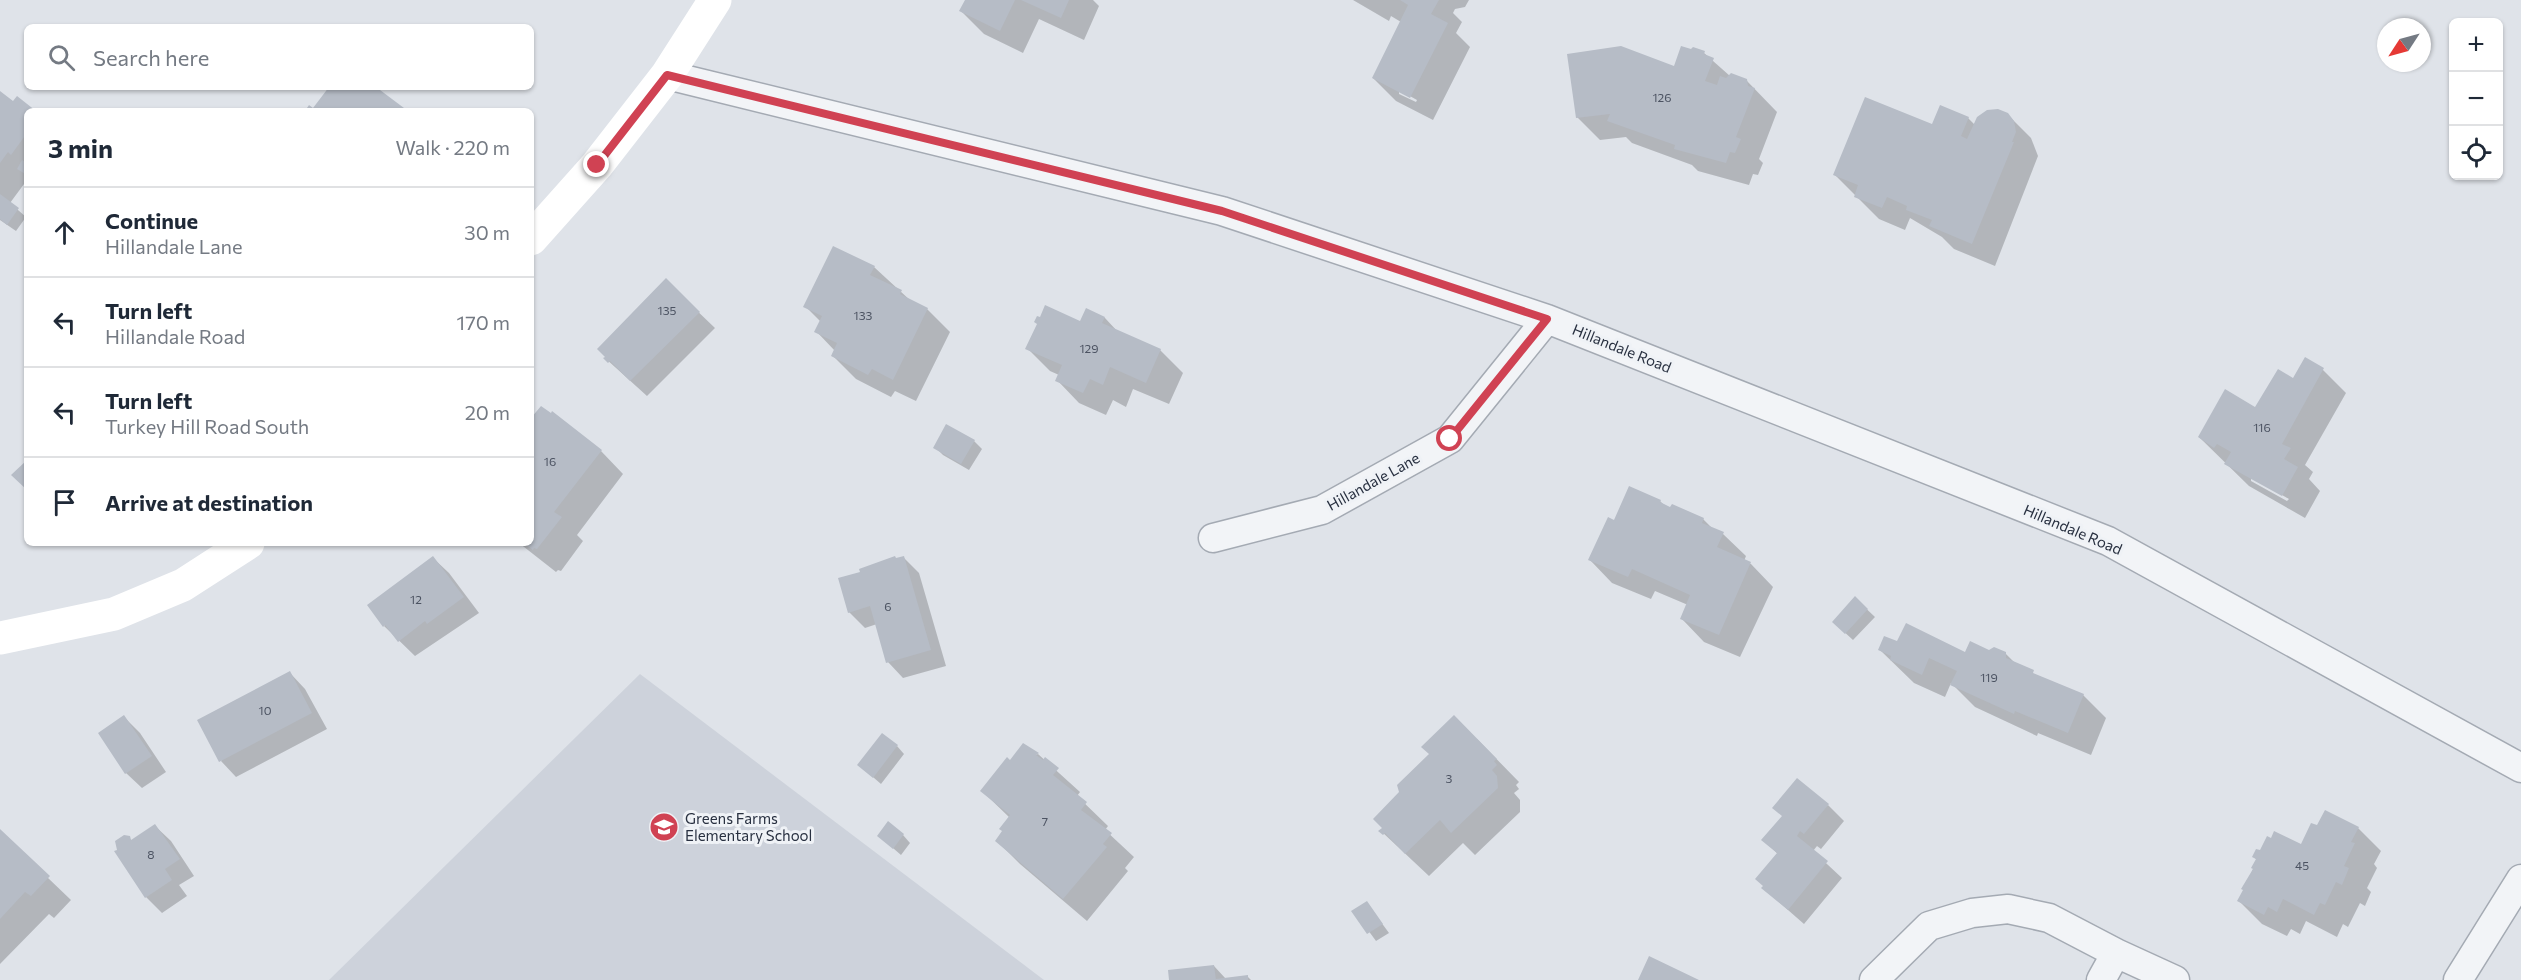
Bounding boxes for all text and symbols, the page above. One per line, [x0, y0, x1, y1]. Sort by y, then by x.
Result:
north arrow [2377, 18, 2431, 72]
map controls [2449, 18, 2503, 180]
button: + [2449, 18, 2503, 72]
search box [24, 24, 534, 90]
icon: search [45, 41, 78, 74]
text: Search here [93, 44, 209, 71]
button: − [2449, 72, 2503, 126]
house number: 126 [1652, 90, 1672, 104]
button: locate [2449, 126, 2503, 180]
text: 3 min [48, 132, 113, 163]
text: Walk · 220 m [395, 135, 510, 159]
route end [583, 151, 609, 177]
text: Continue [105, 207, 198, 234]
icon: ahead [48, 216, 81, 249]
text: 30 m [464, 220, 510, 244]
text: Hillandale Lane [105, 234, 243, 258]
text: Turn left [105, 297, 192, 324]
house number: 135 [658, 303, 677, 317]
icon: left [48, 306, 81, 339]
house number: 133 [854, 308, 873, 322]
text: 170 m [457, 310, 510, 334]
street label: Hillandale Road [1570, 320, 1674, 376]
text: Hillandale Road [105, 324, 245, 348]
house number: 129 [1079, 341, 1099, 355]
text: Turn left [105, 387, 192, 414]
icon: left [48, 396, 81, 429]
text: 20 m [465, 400, 510, 424]
text: Turkey Hill Road South [105, 414, 309, 438]
house number: 116 [2253, 420, 2271, 434]
route start [1436, 425, 1462, 451]
street label: Hillandale Lane [1324, 448, 1423, 514]
house number: 16 [544, 454, 556, 468]
icon: arrive [48, 486, 81, 519]
text: Arrive at destination [105, 489, 313, 516]
street label: Hillandale Road [2021, 500, 2125, 558]
house number: 12 [410, 592, 422, 606]
house number: 6 [884, 599, 892, 613]
house number: 119 [1980, 670, 1998, 684]
house number: 10 [259, 703, 272, 717]
house number: 3 [1446, 771, 1453, 785]
place label: Greens Farms Elementary School [685, 809, 812, 844]
school or university icon: Greens Farms Elementary School [648, 811, 680, 843]
house number: 7 [1042, 814, 1048, 828]
house number: 8 [147, 847, 155, 861]
house number: 45 [2295, 858, 2309, 872]

